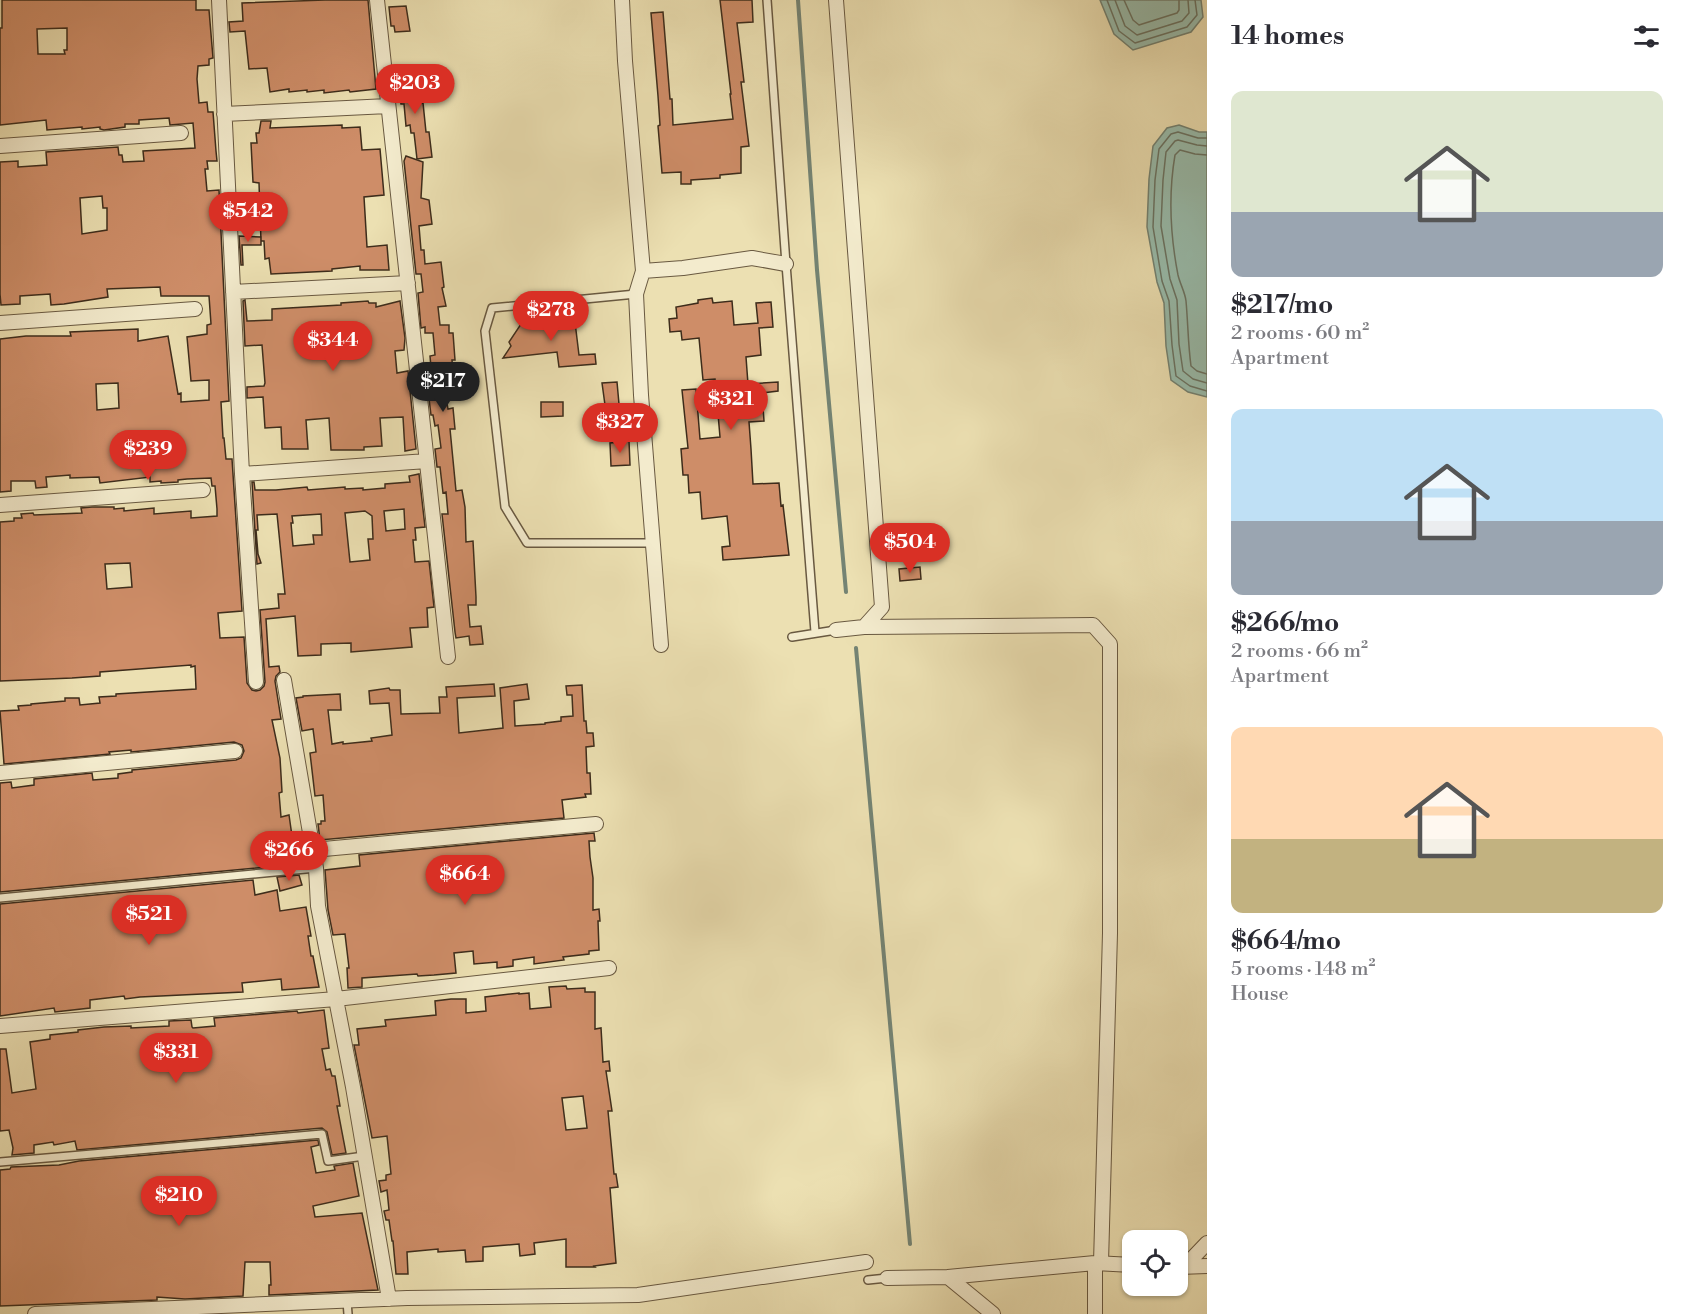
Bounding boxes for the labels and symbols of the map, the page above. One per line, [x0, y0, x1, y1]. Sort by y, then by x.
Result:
pin: $203 [379, 64, 451, 115]
pin: $542 [212, 192, 284, 243]
pin: $278 [515, 291, 587, 342]
pin: $344 [297, 321, 369, 372]
pin: $217 [407, 362, 479, 413]
pin: $321 [695, 380, 767, 431]
pin: $327 [584, 403, 656, 454]
pin: $239 [112, 430, 184, 481]
pin: $504 [874, 523, 946, 574]
pin: $266 [253, 831, 325, 882]
pin: $664 [429, 855, 501, 906]
pin: $521 [113, 895, 185, 946]
pin: $331 [140, 1033, 212, 1084]
pin: $210 [143, 1176, 215, 1227]

